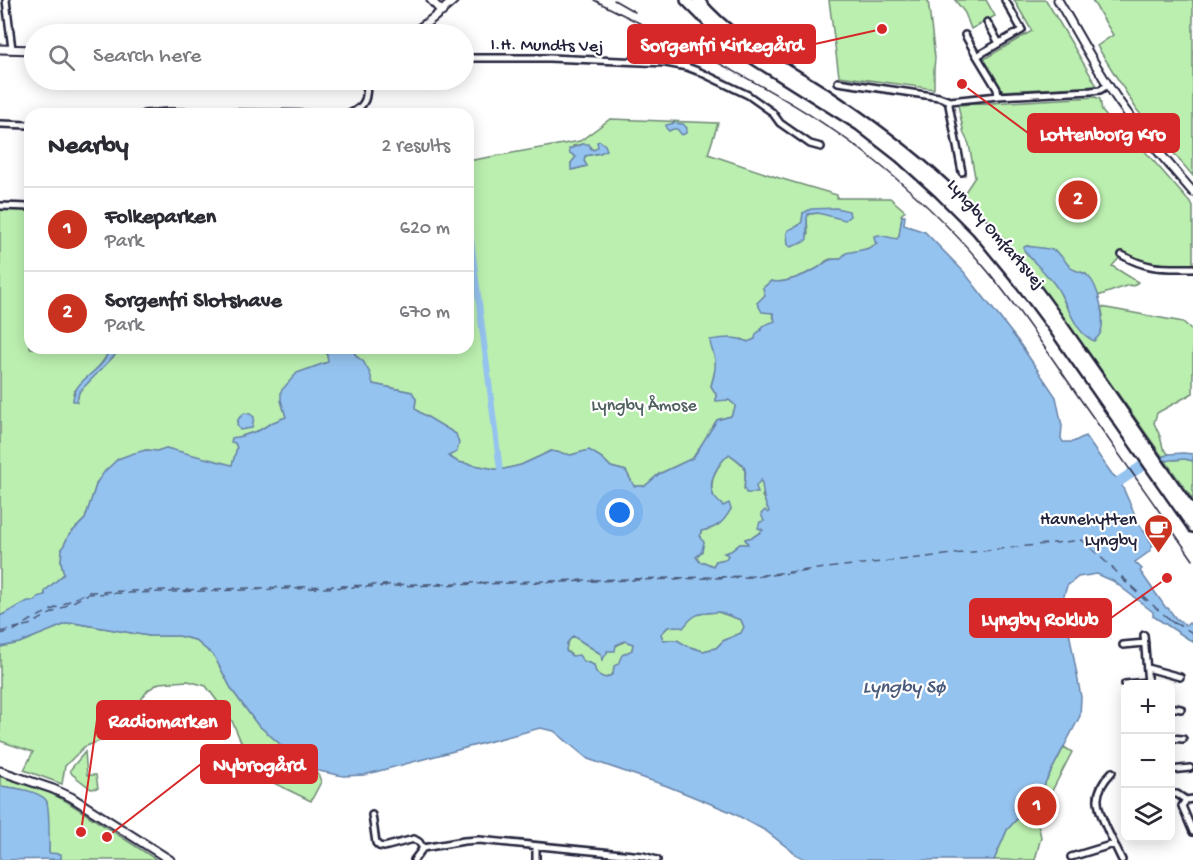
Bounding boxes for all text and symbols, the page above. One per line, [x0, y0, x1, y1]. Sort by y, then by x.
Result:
search box [24, 24, 474, 90]
callout: Sorgenfri Kirkegård [628, 25, 815, 63]
street label: I.H. Mundts Vej [490, 35, 604, 58]
text: Sorgenfri Kirkegård [640, 35, 806, 59]
icon: search [45, 41, 78, 74]
text: Search here [93, 44, 201, 70]
callout: Lottenborg Kro [1028, 114, 1179, 152]
text: Lottenborg Kro [1040, 125, 1167, 148]
text: Nearby [48, 132, 129, 163]
text: 2 results [381, 136, 450, 159]
street label: Lyngby Omfartsvej [942, 175, 1049, 294]
pin: 2 [1058, 178, 1098, 222]
text: Folkeparken [105, 205, 216, 231]
text: 1 [63, 218, 72, 241]
text: 620 m [400, 218, 450, 241]
text: Park [105, 231, 143, 254]
text: Sorgenfri Slotshave [105, 289, 282, 315]
text: 2 [63, 302, 72, 325]
text: 670 m [399, 302, 450, 325]
text: Park [105, 315, 143, 338]
park label: Lyngby Åmose [591, 394, 697, 417]
your location [605, 498, 634, 527]
place label: Havnehytten Lyngby [1040, 510, 1137, 552]
cafe icon: Havnehytten Lyngby [1142, 512, 1174, 554]
callout: Lyngby Roklub [970, 599, 1111, 637]
text: Lyngby Roklub [981, 610, 1099, 633]
water label: Lyngby Sø [863, 677, 947, 700]
map controls [1121, 680, 1175, 842]
button: + [1121, 680, 1175, 734]
callout: Radiomarken [97, 701, 230, 739]
text: Radiomarken [107, 712, 218, 735]
button: − [1121, 734, 1175, 788]
callout: Nybrogård [201, 745, 317, 783]
text: Nybrogård [213, 755, 307, 779]
pin: 1 [1018, 784, 1056, 828]
button: layers [1121, 788, 1175, 842]

